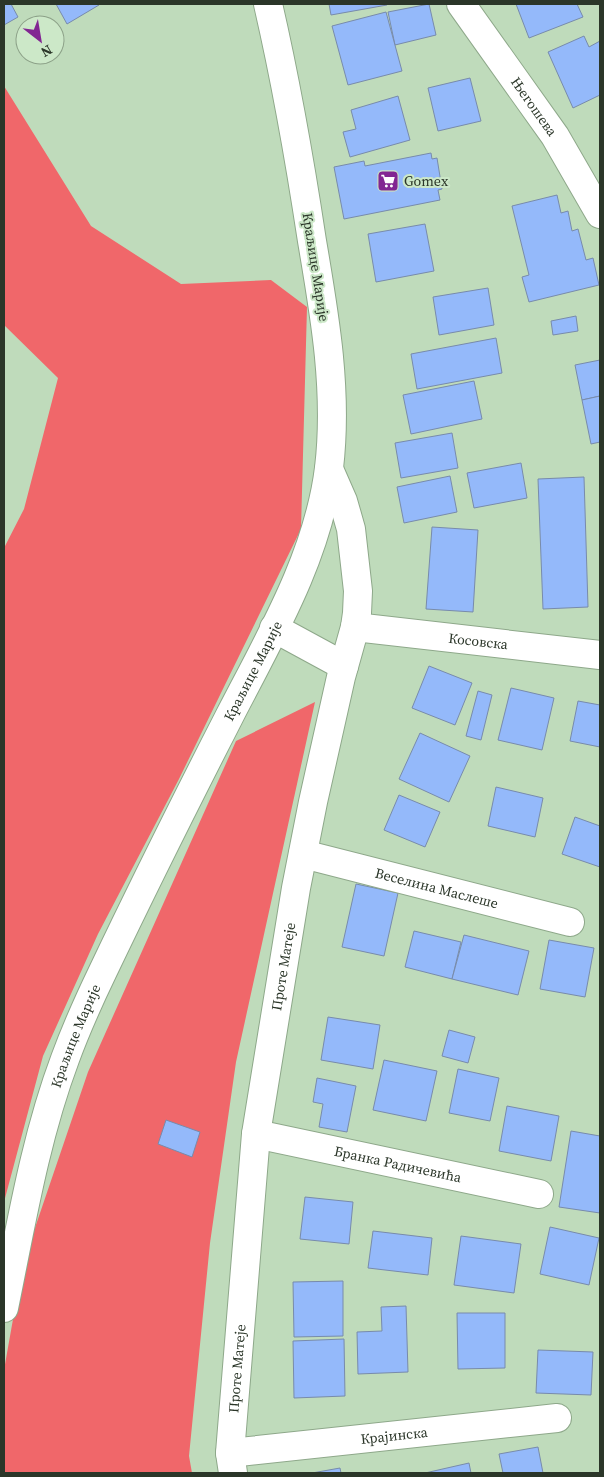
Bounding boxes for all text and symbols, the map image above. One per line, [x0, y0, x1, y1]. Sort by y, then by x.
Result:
north arrow [15, 15, 65, 65]
text: N [37, 40, 56, 62]
street label: Његошева [506, 73, 563, 141]
supermarket icon: Gomex [376, 169, 400, 193]
place label: Gomex [404, 171, 449, 191]
street label: Краљице Марије [298, 211, 334, 323]
street label: Краљице Марије [219, 617, 287, 724]
street label: Косовска [447, 628, 510, 655]
street label: Веселина Маслеше [373, 863, 500, 913]
street label: Проте Матеје [266, 921, 300, 1012]
street label: Краљице Марије [46, 981, 105, 1090]
street label: Бранка Радичевића [332, 1141, 464, 1187]
street label: Проте Матеје [223, 1323, 250, 1414]
street label: Крајинска [360, 1422, 429, 1449]

